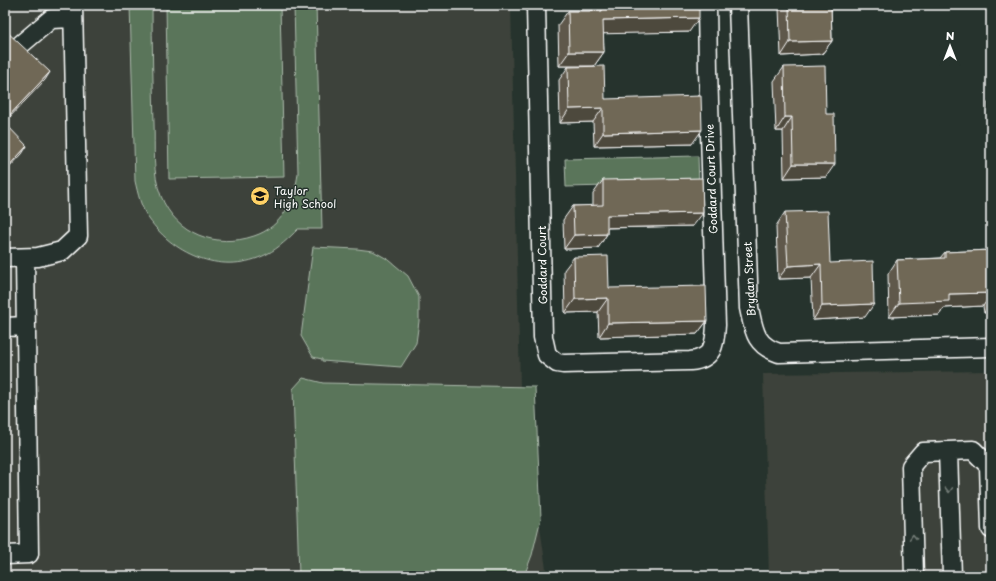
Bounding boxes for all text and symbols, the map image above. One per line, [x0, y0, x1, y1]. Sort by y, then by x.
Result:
north arrow [930, 26, 970, 66]
text: N [946, 27, 955, 44]
street label: Goddard Court Drive [701, 124, 721, 234]
place label: Taylor High School [274, 182, 336, 212]
school or university icon: Taylor High School [249, 185, 271, 207]
street label: Goddard Court [533, 225, 551, 305]
street label: Brydan Street [739, 241, 759, 317]
one-way arrow [945, 487, 954, 493]
one-way arrow [908, 534, 917, 540]

